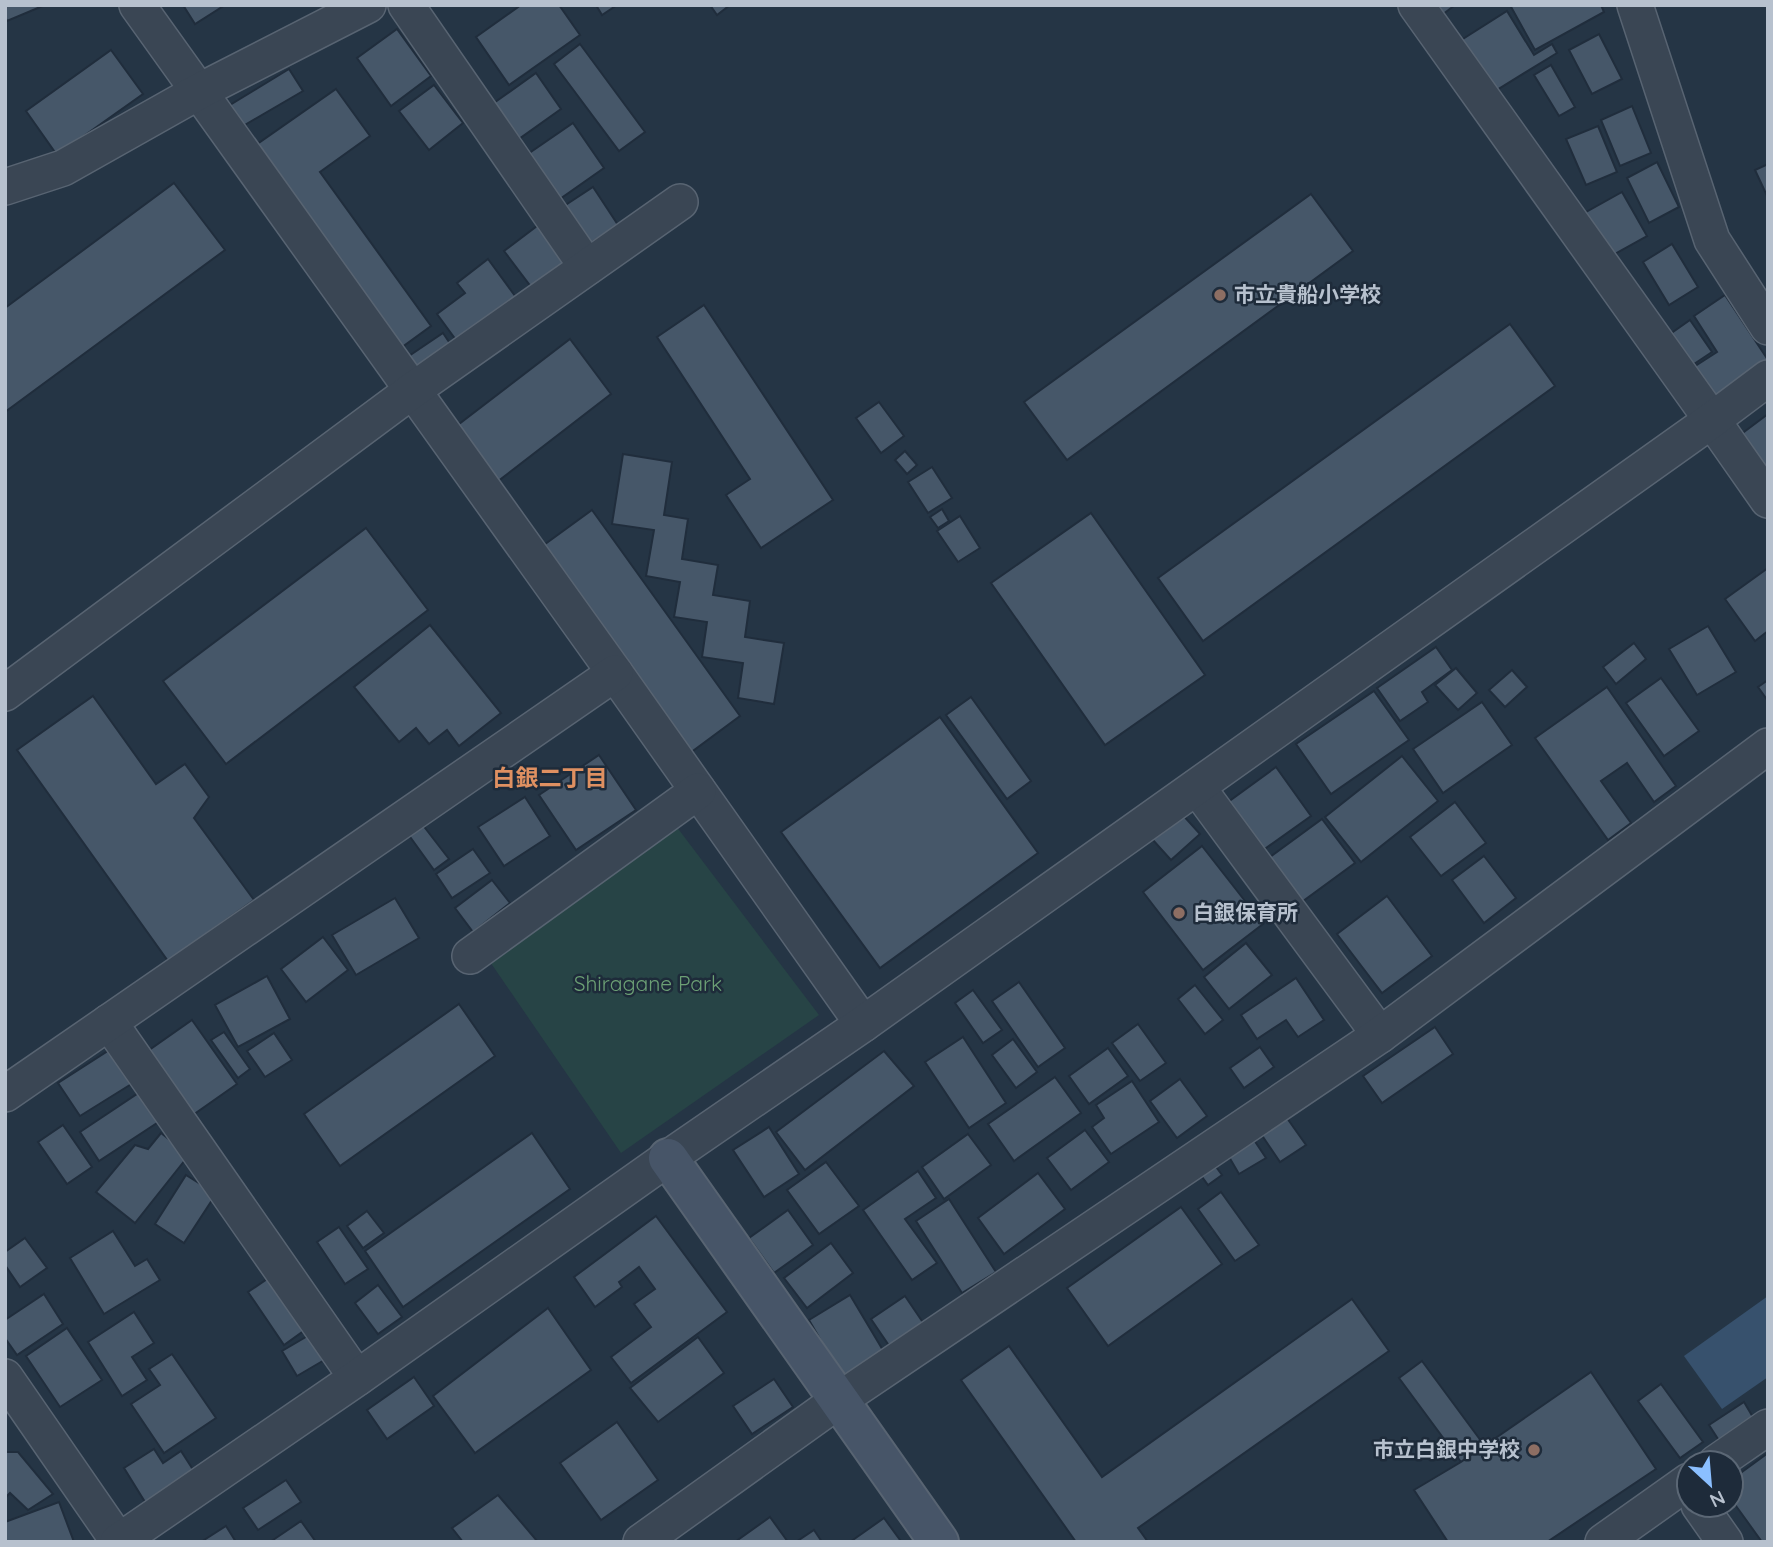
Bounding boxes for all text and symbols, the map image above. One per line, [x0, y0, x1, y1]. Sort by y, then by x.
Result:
place label: 市立貴船小学校 [1234, 281, 1381, 307]
marker: 市立貴船小学校 [1212, 287, 1228, 303]
district label: 白銀二丁目 [493, 763, 608, 792]
place label: 白銀保育所 [1193, 899, 1298, 925]
marker: 白銀保育所 [1171, 905, 1187, 921]
park label: Shiragane Park [574, 970, 722, 996]
place label: 市立白銀中学校 [1373, 1436, 1520, 1462]
marker: 市立白銀中学校 [1526, 1442, 1542, 1458]
north arrow [1675, 1449, 1745, 1519]
text: N [1706, 1485, 1729, 1513]

